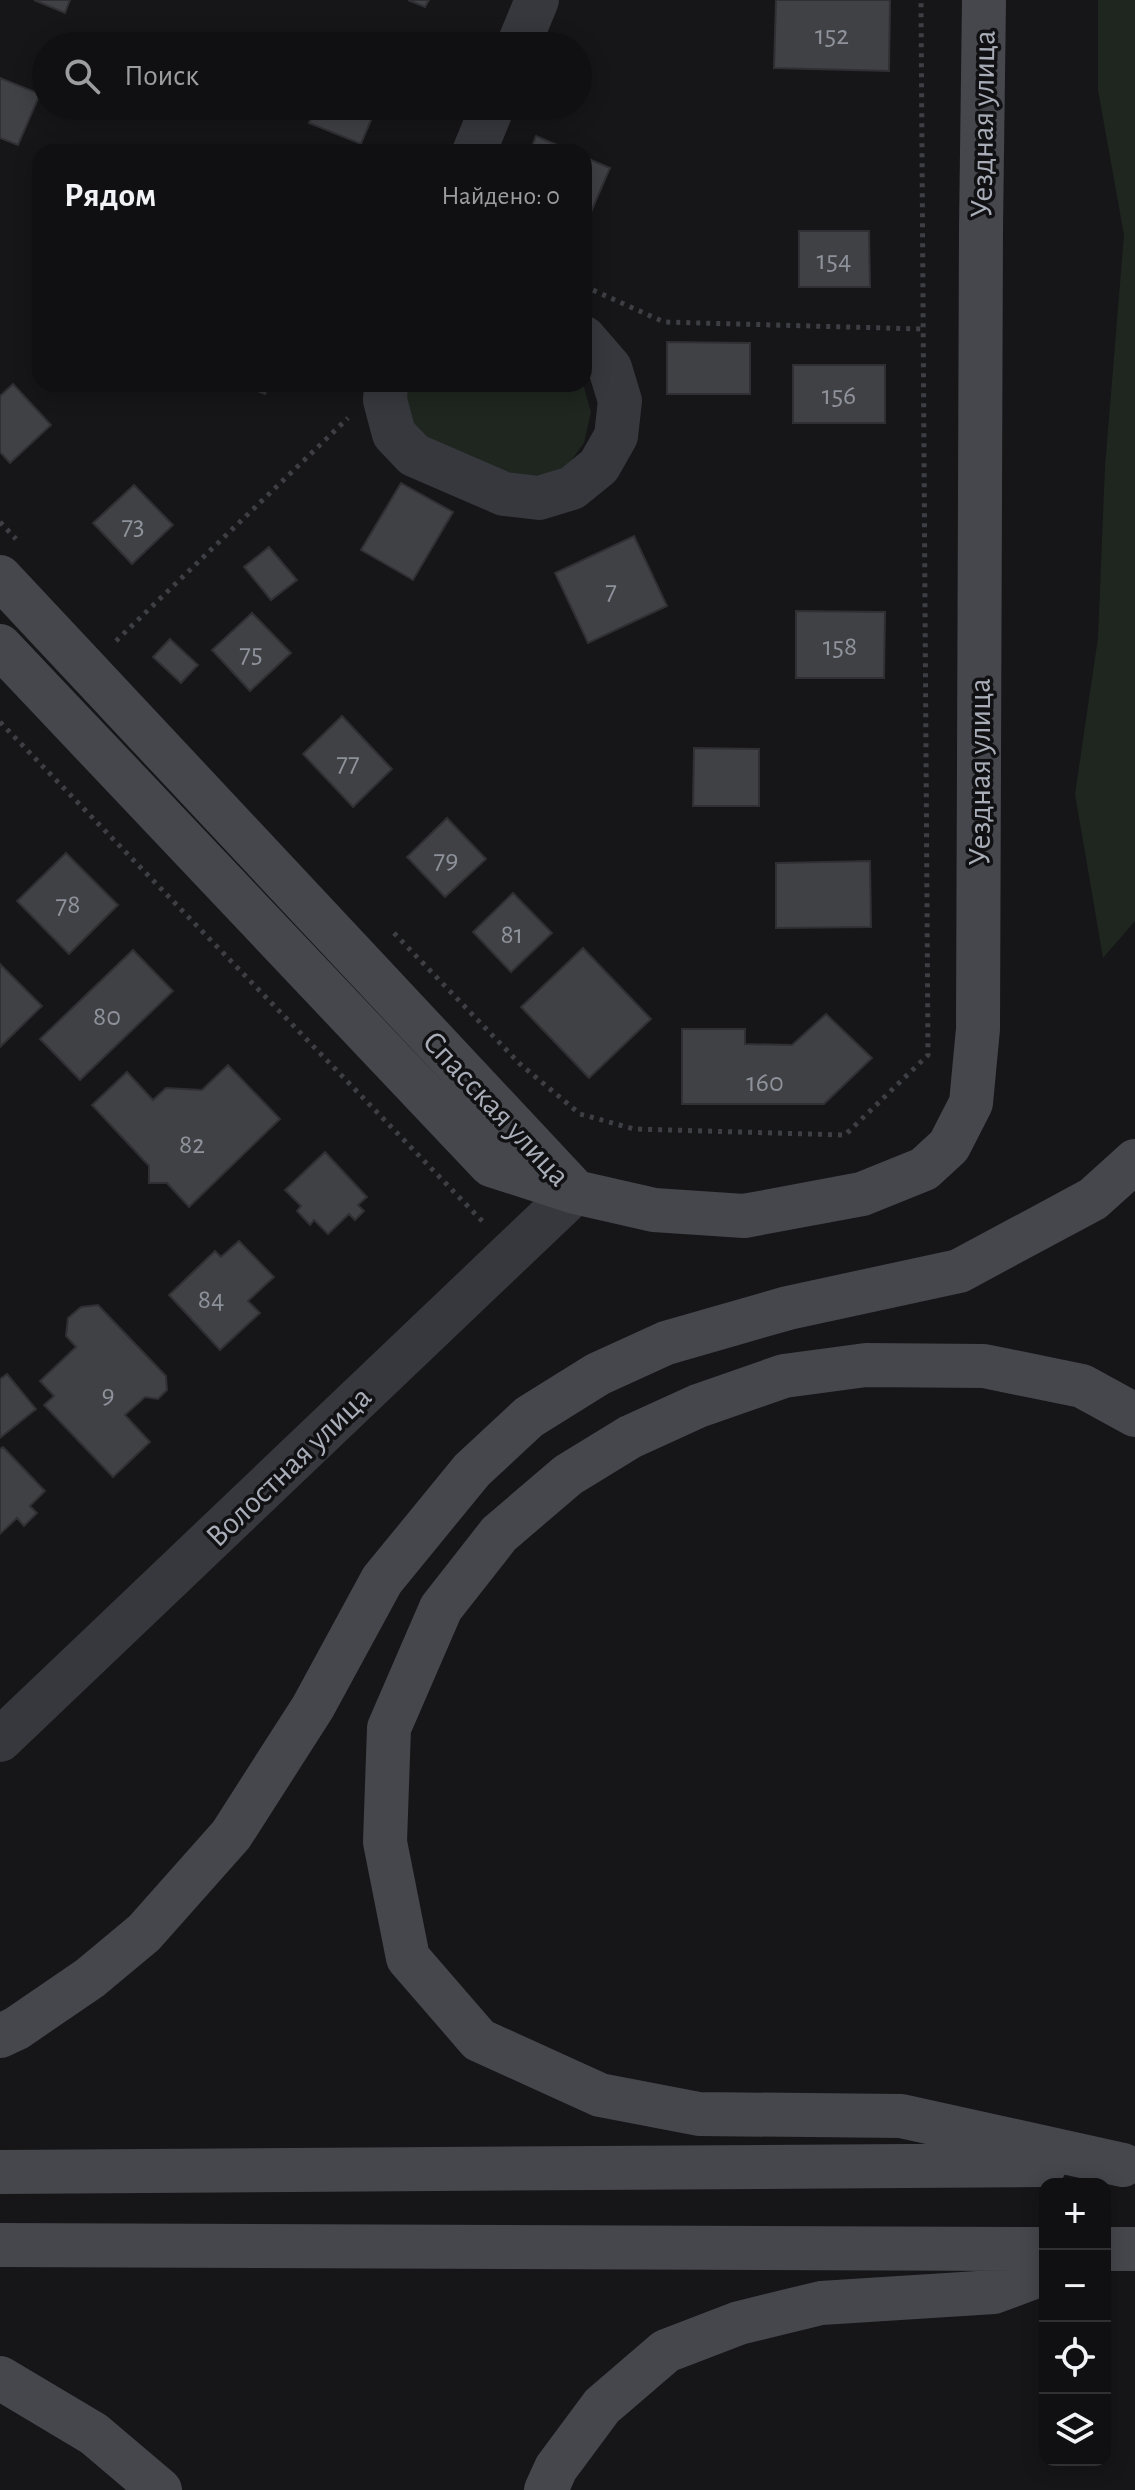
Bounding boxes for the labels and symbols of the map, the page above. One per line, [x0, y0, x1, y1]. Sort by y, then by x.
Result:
house number: 152 [815, 22, 849, 50]
street label: Уездная улица [965, 30, 1001, 218]
house number: 154 [817, 247, 851, 275]
house number: 156 [822, 382, 856, 410]
house number: 73 [121, 512, 145, 540]
house number: 7 [605, 577, 617, 605]
house number: 158 [823, 633, 857, 661]
house number: 75 [239, 640, 263, 668]
street label: Уездная улица [964, 678, 996, 866]
house number: 77 [336, 749, 360, 777]
house number: 79 [434, 846, 458, 874]
house number: 78 [56, 891, 80, 919]
house number: 81 [501, 921, 523, 949]
house number: 80 [93, 1003, 121, 1031]
street label: Спасская улица [417, 1025, 576, 1192]
house number: 160 [746, 1069, 784, 1097]
house number: 82 [179, 1131, 205, 1159]
house number: 84 [198, 1286, 224, 1314]
street label: Волостная улица [200, 1380, 377, 1553]
house number: 9 [101, 1381, 115, 1409]

